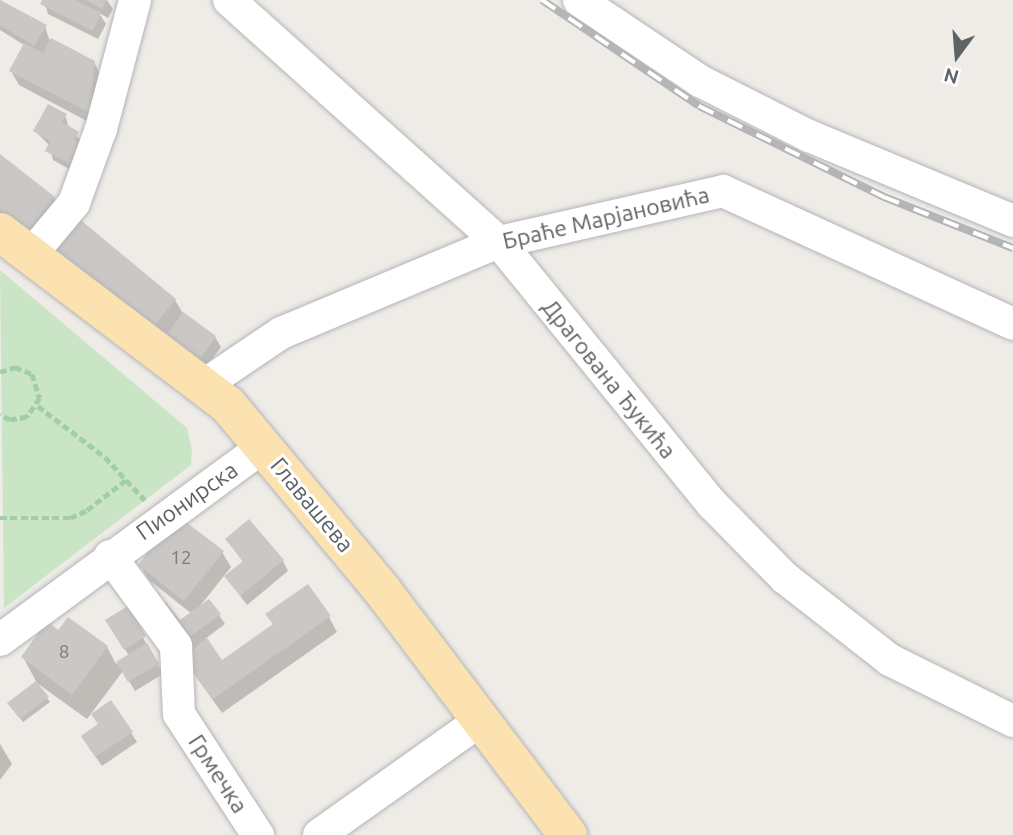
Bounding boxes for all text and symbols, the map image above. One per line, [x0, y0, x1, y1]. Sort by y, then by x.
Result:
north arrow [922, 21, 992, 91]
text: N [941, 64, 961, 89]
street label: Браће Марјановића [500, 181, 712, 255]
street label: Драгована Ђукића [536, 294, 682, 464]
street label: Главашева [265, 452, 359, 558]
street label: Пионирска [131, 456, 243, 546]
house number: 12 [170, 547, 192, 569]
house number: 8 [59, 641, 69, 663]
street label: Грмечка [182, 730, 254, 818]

